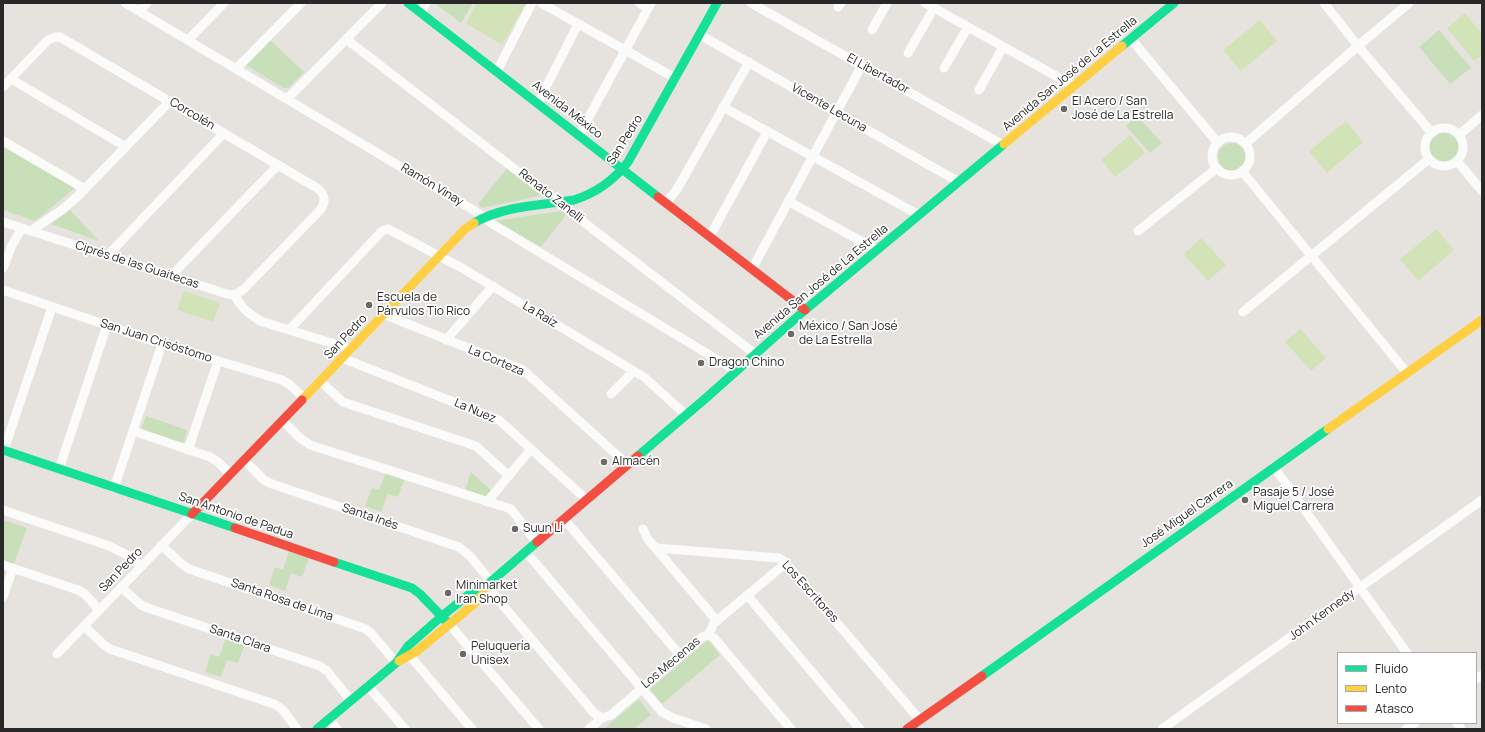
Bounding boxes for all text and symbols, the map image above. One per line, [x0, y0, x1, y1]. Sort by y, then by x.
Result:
street label: Avenida San José de La Estrella [1000, 14, 1140, 134]
street label: El Libertador [844, 51, 912, 97]
street label: Avenida México [529, 78, 605, 142]
street label: Vicente Lecuna [789, 81, 869, 135]
street label: Corcolén [167, 95, 217, 133]
place label: El Acero / San José de La Estrella [1072, 95, 1173, 123]
marker: El Acero / San José de La Estrella [1059, 104, 1069, 114]
street label: San Pedro [604, 112, 646, 168]
street label: Ramón Vinay [398, 161, 466, 209]
street label: Renato Zanelli [516, 166, 586, 226]
street label: Avenida San José de La Estrella [751, 222, 891, 342]
street label: Ciprés de las Guaitecas [73, 238, 201, 292]
place label: Escuela de Párvulos Tio Rico [377, 291, 470, 319]
street label: La Raíz [520, 299, 560, 331]
marker: Escuela de Párvulos Tio Rico [364, 300, 374, 310]
street label: San Pedro [322, 312, 370, 362]
street label: San Juan Crisóstomo [98, 316, 214, 366]
place label: México / San José de La Estrella [799, 320, 898, 348]
marker: México / San José de La Estrella [786, 329, 796, 339]
street label: La Corteza [466, 343, 526, 379]
place label: Dragon Chino [709, 356, 784, 370]
marker: Dragon Chino [696, 358, 706, 368]
street label: La Nuez [452, 396, 498, 426]
place label: Almacén [612, 455, 660, 469]
marker: Almacén [599, 457, 609, 467]
street label: José Miguel Carrera [1138, 477, 1236, 551]
place label: Pasaje 5 / José Miguel Carrera [1253, 486, 1334, 514]
street label: San Antonio de Padua [177, 490, 295, 542]
marker: Pasaje 5 / José Miguel Carrera [1240, 495, 1250, 505]
street label: Santa Inés [340, 501, 400, 533]
place label: Suun Li [523, 522, 563, 536]
marker: Suun Li [510, 524, 520, 534]
street label: San Pedro [96, 545, 146, 595]
street label: Los Escritores [779, 558, 841, 626]
street label: Santa Rosa de Lima [229, 576, 335, 624]
place label: Minimarket Iran Shop [456, 579, 518, 607]
street label: John Kennedy [1286, 586, 1358, 644]
marker: Minimarket Iran Shop [443, 588, 453, 598]
street label: Santa Clara [207, 622, 273, 656]
street label: Los Mecenas [639, 634, 703, 692]
place label: Peluquería Unisex [471, 640, 530, 668]
marker: Peluquería Unisex [458, 649, 468, 659]
legend [1337, 652, 1477, 724]
text: Fluido [1375, 660, 1408, 677]
text: Lento [1375, 680, 1407, 697]
text: Atasco [1375, 700, 1414, 717]

